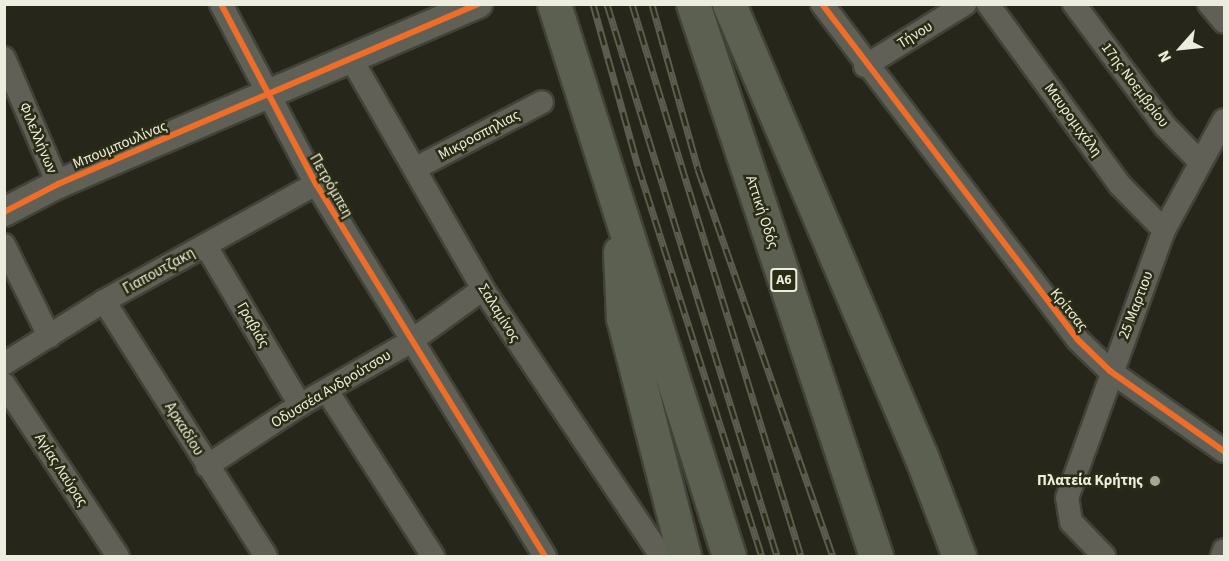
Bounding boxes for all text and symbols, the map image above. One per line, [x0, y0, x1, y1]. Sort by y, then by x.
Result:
street label: Τήνου [894, 17, 936, 53]
north arrow [1151, 18, 1211, 78]
street label: 17ης Νοεμβρίου [1097, 39, 1173, 131]
text: N [1153, 46, 1177, 66]
street label: Μαυρομιχάλη [1040, 80, 1106, 160]
street label: Φιλελλήνων [15, 100, 61, 176]
street label: Μικροσπηλιας [435, 106, 523, 164]
street label: Μπουμπουλίνας [70, 117, 170, 173]
street label: Πετρόμπεη [305, 151, 357, 221]
street label: Αττική Οδός [742, 173, 782, 251]
street label: Γιαπουτζακη [120, 244, 198, 298]
street label: 25 Μαρτιου [1115, 268, 1157, 342]
road number: Α6 [769, 269, 799, 291]
street label: Σαλαμίνος [474, 280, 524, 346]
street label: Κρίτσας [1046, 285, 1092, 335]
street label: Γραβιάς [233, 299, 273, 351]
street label: Οδυσσέα Ανδρούτσου [268, 346, 394, 432]
street label: Αρκαδίου [161, 399, 207, 459]
street label: Αγίας Λαύρας [31, 430, 91, 510]
place label: Πλατεία Κρήτης [1037, 472, 1143, 490]
marker: Πλατεία Κρήτης [1148, 474, 1162, 488]

